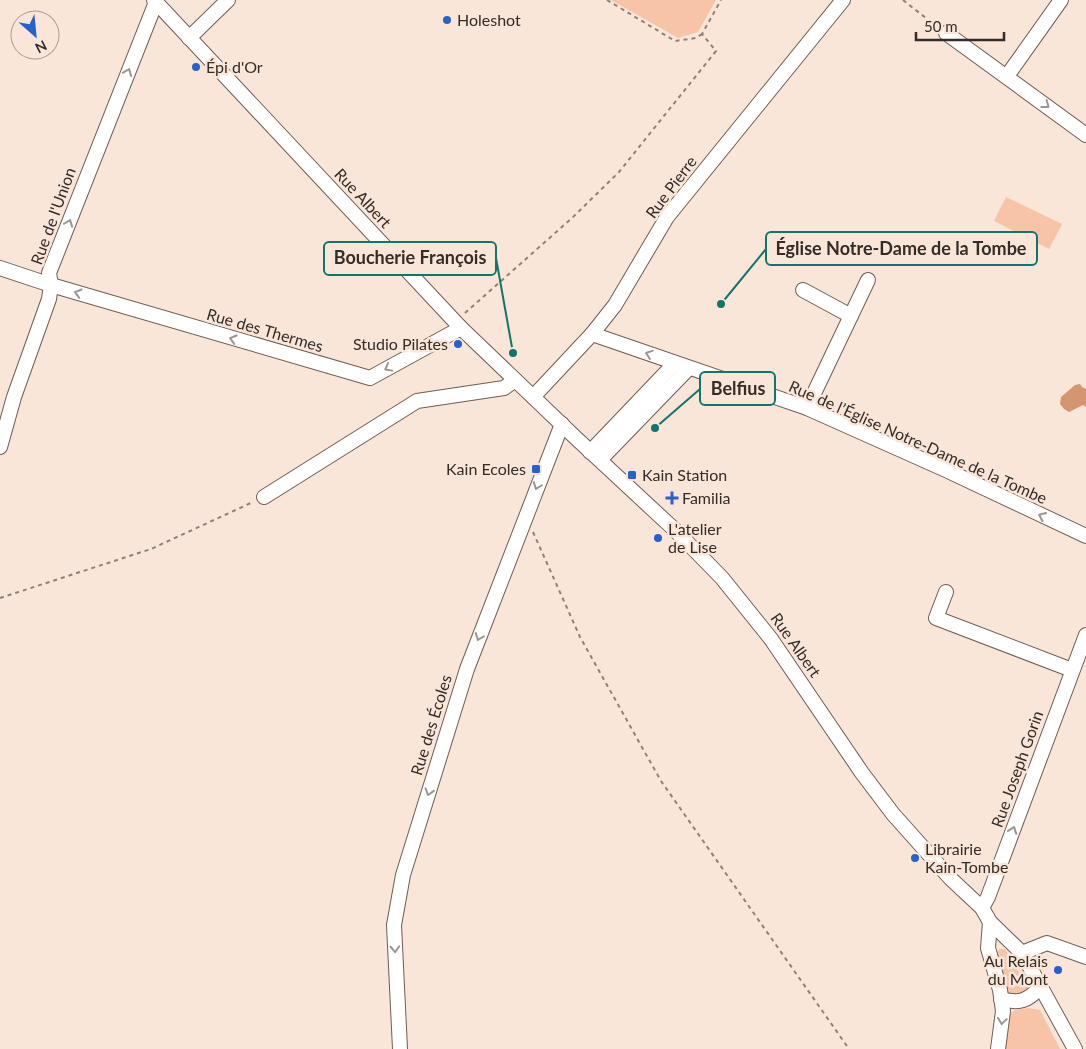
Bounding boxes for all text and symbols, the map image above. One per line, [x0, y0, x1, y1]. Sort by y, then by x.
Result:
north arrow [10, 10, 60, 60]
place label: Holeshot [457, 10, 521, 29]
scale bar [916, 10, 1004, 42]
marker: Holeshot [441, 14, 453, 26]
text: 50 m [924, 17, 958, 35]
text: N [32, 37, 50, 57]
place label: Épi d'Or [206, 57, 263, 76]
marker: Épi d'Or [190, 61, 202, 73]
one-way arrow [122, 68, 132, 77]
one-way arrow [1040, 99, 1050, 108]
street label: Rue Pierre [641, 152, 700, 221]
street label: Rue Albert [331, 164, 396, 231]
street label: Rue de l'Union [26, 165, 79, 267]
one-way arrow [62, 219, 73, 228]
callout: Église Notre-Dame de la Tombe [766, 232, 1037, 265]
text: Église Notre-Dame de la Tombe [776, 237, 1027, 259]
callout: Boucherie François [324, 242, 496, 275]
text: Boucherie François [334, 246, 486, 268]
one-way arrow [74, 288, 82, 298]
street label: Rue des Thermes [205, 304, 326, 355]
place label: Studio Pilates [353, 334, 448, 353]
one-way arrow [230, 335, 238, 345]
marker: Studio Pilates [452, 338, 464, 350]
one-way arrow [645, 350, 654, 360]
one-way arrow [384, 362, 393, 372]
callout: Belfius [700, 372, 775, 405]
street label: Rue de l’Église Notre-Dame de la Tombe [786, 376, 1050, 507]
text: Belfius [711, 377, 765, 399]
place label: Kain Ecoles [446, 459, 526, 478]
marker: Kain Ecoles [530, 463, 542, 475]
place label: Kain Station [642, 465, 727, 484]
marker: Kain Station [626, 469, 638, 481]
one-way arrow [533, 481, 544, 490]
place label: Familia [682, 488, 730, 507]
marker: Familia [666, 492, 678, 504]
one-way arrow [1038, 511, 1047, 522]
place label: L'atelier de Lise [668, 519, 722, 556]
marker: L'atelier de Lise [652, 532, 664, 544]
street label: Rue Albert [767, 609, 826, 681]
one-way arrow [475, 632, 485, 641]
street label: Rue des Écoles [406, 672, 455, 777]
street label: Rue Joseph Gorin [987, 708, 1046, 830]
one-way arrow [424, 787, 434, 795]
one-way arrow [1007, 826, 1017, 835]
place label: Librairie Kain-Tombe [925, 839, 1008, 876]
marker: Librairie Kain-Tombe [909, 852, 921, 864]
one-way arrow [389, 946, 400, 954]
place label: Au Relais du Mont [984, 951, 1048, 988]
marker: Au Relais du Mont [1052, 964, 1064, 976]
one-way arrow [997, 1017, 1008, 1025]

